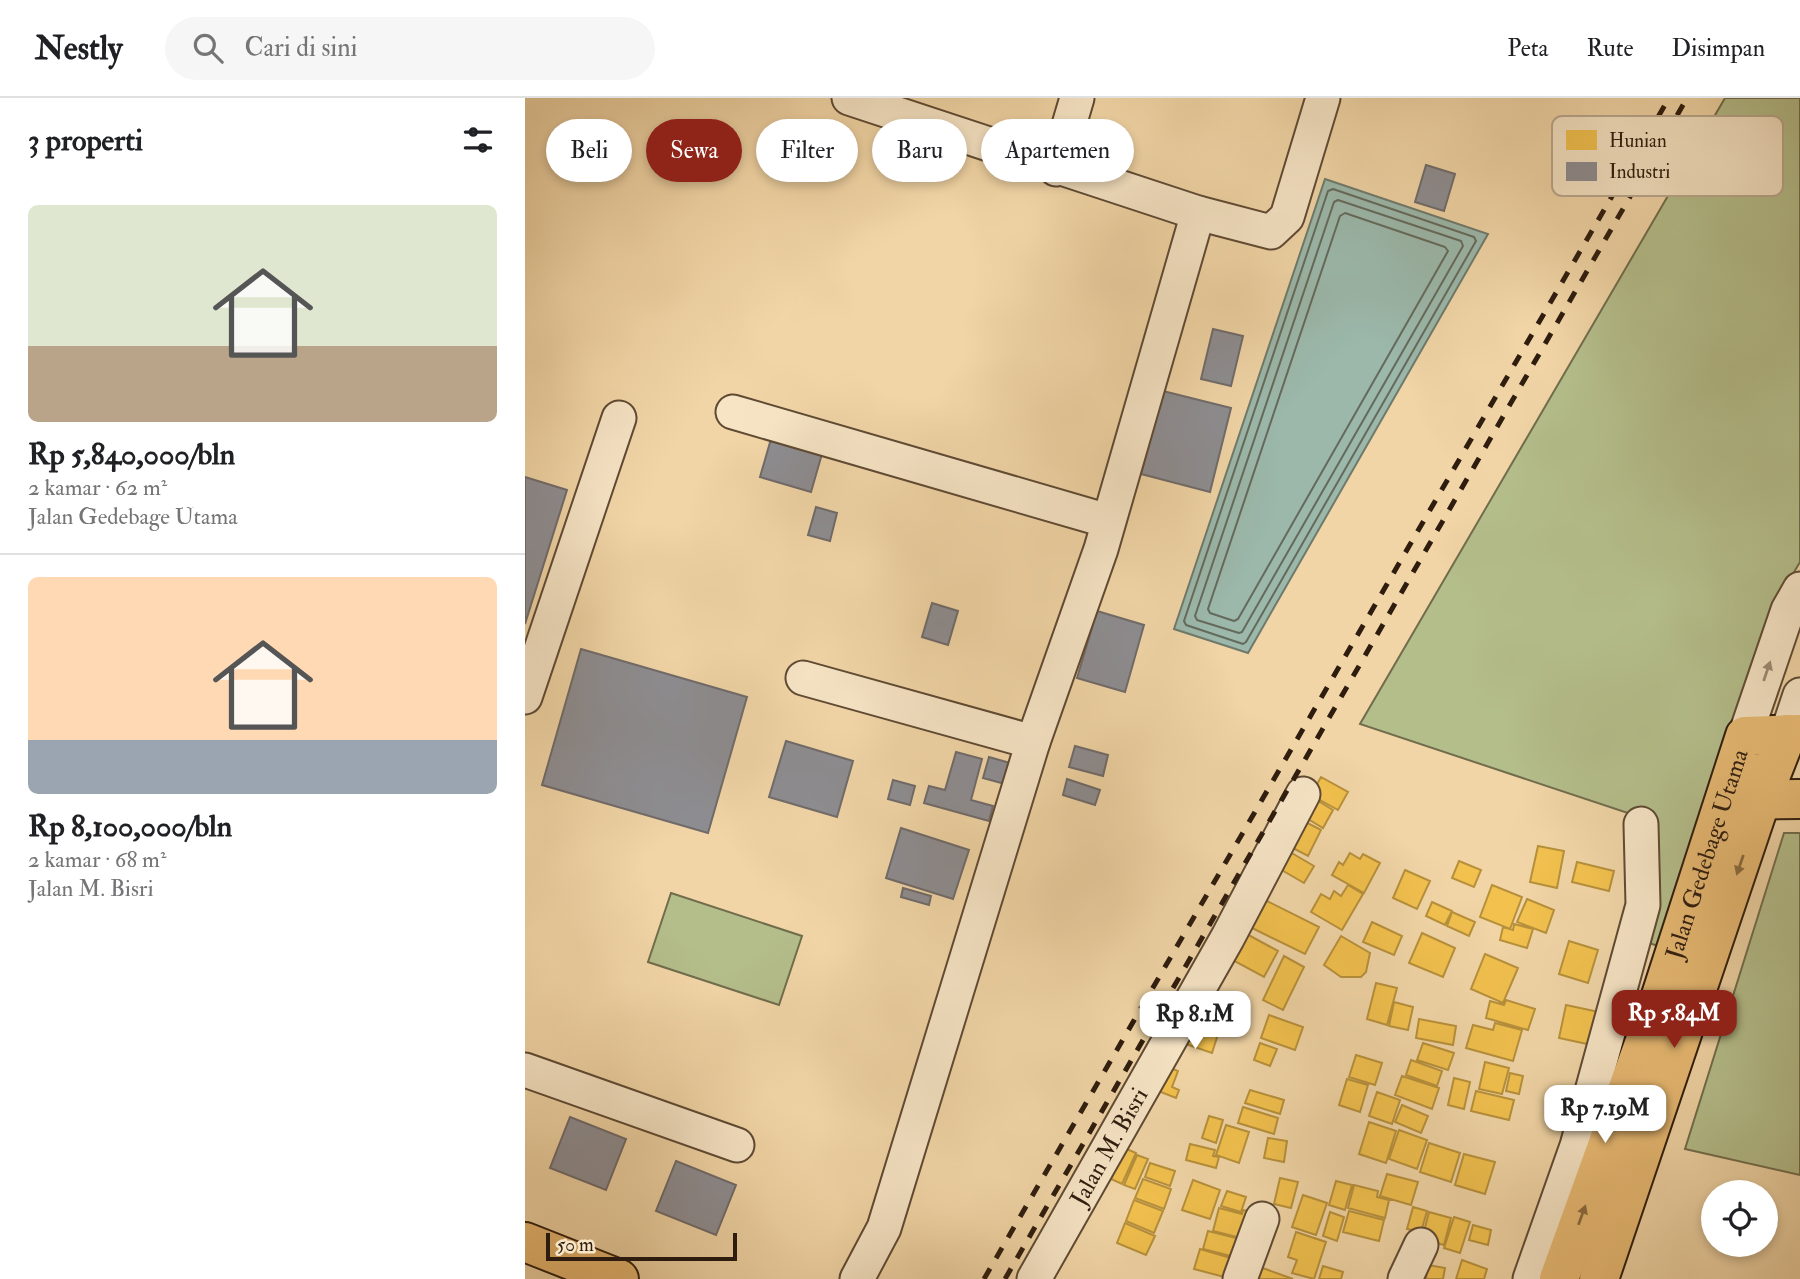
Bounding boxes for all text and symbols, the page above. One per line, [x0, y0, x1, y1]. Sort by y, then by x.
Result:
search box [165, 17, 655, 80]
text: Nestly [35, 28, 123, 69]
icon: search [189, 29, 227, 67]
text: Cari di sini [245, 32, 358, 64]
text: Peta [1507, 33, 1548, 64]
text: Rute [1586, 33, 1634, 64]
text: Disimpan [1672, 33, 1765, 64]
legend [1552, 116, 1783, 196]
chip: Beli [546, 119, 632, 182]
chip: Sewa [646, 119, 742, 182]
chip: Filter [756, 119, 858, 182]
chip: Baru [872, 119, 967, 182]
chip: Apartemen [981, 119, 1134, 182]
icon: filters [459, 121, 497, 159]
text: 3 properti [28, 122, 143, 159]
text: Hunian [1609, 129, 1667, 153]
text: Industri [1609, 160, 1670, 184]
icon: home [200, 250, 326, 376]
text: Rp 5,840,000/bln [28, 436, 235, 473]
text: 2 kamar · 62 m² [28, 473, 167, 502]
text: Jalan Gedebage Utama [28, 502, 238, 531]
icon: home [200, 622, 326, 748]
one-way arrow [1762, 661, 1773, 682]
street label: Jalan Gedebage Utama [1658, 744, 1756, 964]
text: Rp 8,100,000/bln [28, 808, 232, 845]
text: 2 kamar · 68 m² [28, 845, 166, 874]
one-way arrow [1734, 854, 1744, 875]
text: Jalan M. Bisri [28, 874, 154, 903]
pin: Rp 5.84M [1602, 990, 1746, 1050]
pin: Rp 8.1M [1130, 992, 1260, 1051]
text: Rp 5.84M [1628, 998, 1720, 1027]
text: Rp 8.1M [1156, 999, 1234, 1028]
street label: Jalan M. Bisri [1063, 1082, 1155, 1212]
pin: Rp 7.19M [1533, 1086, 1677, 1145]
text: Rp 7.19M [1560, 1093, 1650, 1122]
map controls [1701, 1180, 1778, 1257]
button: locate [1701, 1180, 1778, 1257]
one-way arrow [1577, 1204, 1588, 1225]
scale bar [546, 1230, 737, 1262]
text: 50 m [557, 1233, 594, 1257]

